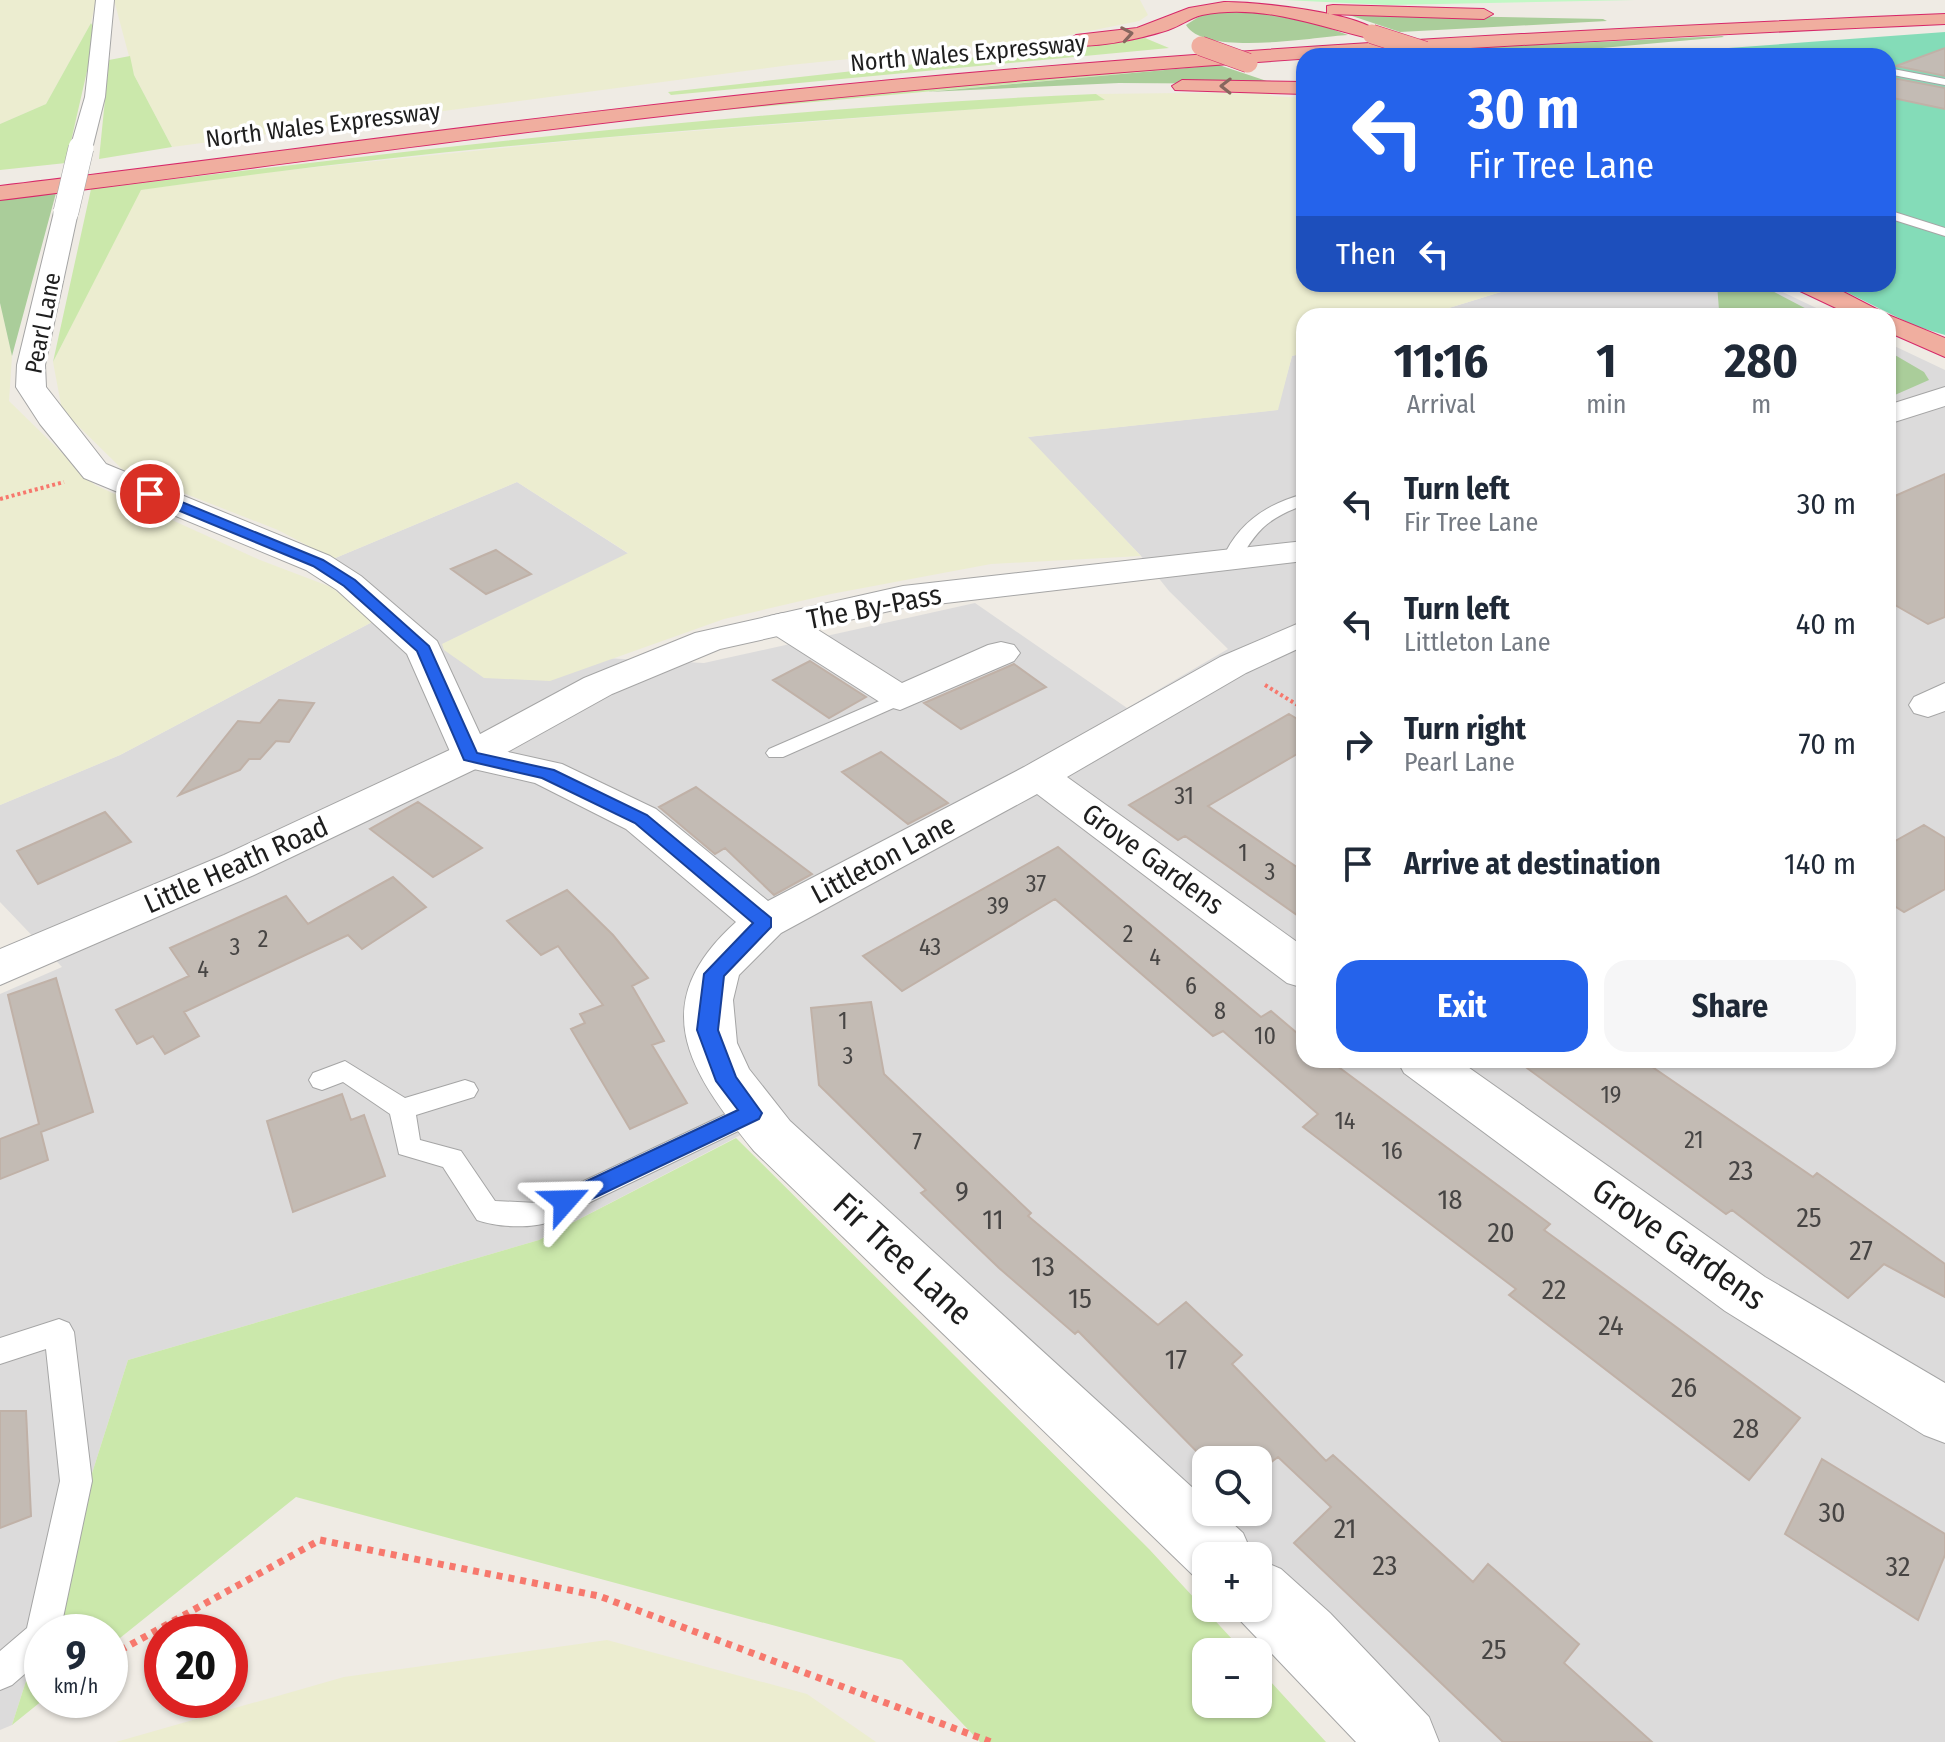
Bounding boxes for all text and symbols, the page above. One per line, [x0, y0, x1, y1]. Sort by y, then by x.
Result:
one-way arrow [1121, 27, 1134, 44]
street label: North Wales Expressway [849, 29, 1087, 77]
text: 30 m [1468, 76, 1579, 143]
one-way arrow [1219, 77, 1232, 95]
icon: left [1336, 80, 1440, 184]
street label: North Wales Expressway [204, 97, 442, 153]
text: Fir Tree Lane [1468, 144, 1654, 188]
icon: left [1412, 232, 1456, 276]
text: Then [1336, 236, 1396, 272]
street label: Pearl Lane [19, 270, 67, 376]
text: 11:16 [1394, 332, 1488, 390]
text: 1 [1596, 332, 1617, 390]
text: 280 [1724, 332, 1798, 390]
text: Arrival [1407, 389, 1476, 420]
text: min [1586, 389, 1626, 420]
text: m [1751, 389, 1771, 420]
pin [116, 460, 184, 528]
text: Turn left [1404, 471, 1510, 507]
icon: arrive [128, 472, 172, 516]
icon: left [1336, 482, 1380, 526]
text: 30 m [1797, 486, 1856, 522]
text: Fir Tree Lane [1404, 507, 1538, 538]
street label: The By-Pass [804, 578, 944, 636]
text: Turn left [1404, 591, 1510, 627]
icon: left [1336, 602, 1380, 646]
text: 40 m [1796, 606, 1856, 642]
text: Littleton Lane [1404, 627, 1551, 658]
text: Turn right [1404, 711, 1526, 747]
icon: right [1336, 722, 1380, 766]
text: 70 m [1798, 726, 1856, 762]
text: Pearl Lane [1404, 747, 1515, 778]
house number: 31 [1174, 782, 1194, 810]
street label: Grove Gardens [1076, 797, 1230, 921]
street label: Littleton Lane [806, 807, 960, 911]
street label: Little Heath Road [139, 810, 333, 920]
house number: 1 [1238, 839, 1248, 867]
icon: arrive [1336, 842, 1380, 886]
text: Arrive at destination [1404, 846, 1661, 882]
text: 140 m [1784, 846, 1856, 882]
house number: 3 [1265, 858, 1275, 886]
house number: 37 [1026, 870, 1046, 898]
house number: 39 [987, 892, 1009, 920]
house number: 2 [1123, 920, 1133, 948]
house number: 2 [258, 925, 268, 953]
house number: 3 [230, 933, 240, 961]
house number: 43 [919, 933, 941, 961]
house number: 4 [1149, 943, 1161, 971]
house number: 4 [197, 955, 209, 983]
button: Exit [1336, 960, 1588, 1052]
button: Share [1604, 960, 1856, 1052]
house number: 6 [1185, 972, 1197, 1000]
house number: 8 [1214, 997, 1226, 1025]
house number: 1 [838, 1007, 848, 1035]
house number: 10 [1254, 1022, 1276, 1050]
house number: 3 [843, 1042, 853, 1070]
house number: 19 [1600, 1081, 1622, 1109]
house number: 14 [1335, 1107, 1355, 1135]
house number: 21 [1684, 1126, 1704, 1154]
house number: 7 [912, 1128, 922, 1156]
house number: 16 [1381, 1137, 1403, 1165]
house number: 23 [1729, 1154, 1753, 1187]
position arrow [523, 1159, 607, 1243]
street label: Grove Gardens [1584, 1169, 1774, 1319]
house number: 9 [955, 1175, 969, 1208]
house number: 18 [1438, 1183, 1462, 1216]
street label: Fir Tree Lane [825, 1184, 981, 1334]
house number: 25 [1796, 1201, 1822, 1234]
house number: 11 [982, 1203, 1004, 1236]
house number: 20 [1488, 1216, 1514, 1249]
house number: 27 [1849, 1234, 1873, 1267]
house number: 13 [1031, 1250, 1055, 1283]
house number: 22 [1542, 1273, 1566, 1306]
house number: 15 [1068, 1282, 1092, 1315]
house number: 24 [1598, 1309, 1624, 1342]
house number: 17 [1165, 1343, 1187, 1376]
house number: 26 [1671, 1371, 1697, 1404]
house number: 28 [1733, 1412, 1759, 1445]
map controls [1192, 1446, 1272, 1718]
button: search [1192, 1446, 1272, 1526]
house number: 30 [1818, 1496, 1846, 1529]
house number: 21 [1334, 1512, 1356, 1545]
button: + [1192, 1542, 1272, 1622]
house number: 23 [1373, 1549, 1397, 1582]
house number: 32 [1886, 1550, 1910, 1583]
speed limit sign: 20 [144, 1614, 248, 1718]
text: 9 [66, 1632, 86, 1680]
house number: 25 [1481, 1633, 1507, 1666]
button: − [1192, 1638, 1272, 1718]
text: km/h [54, 1674, 98, 1698]

